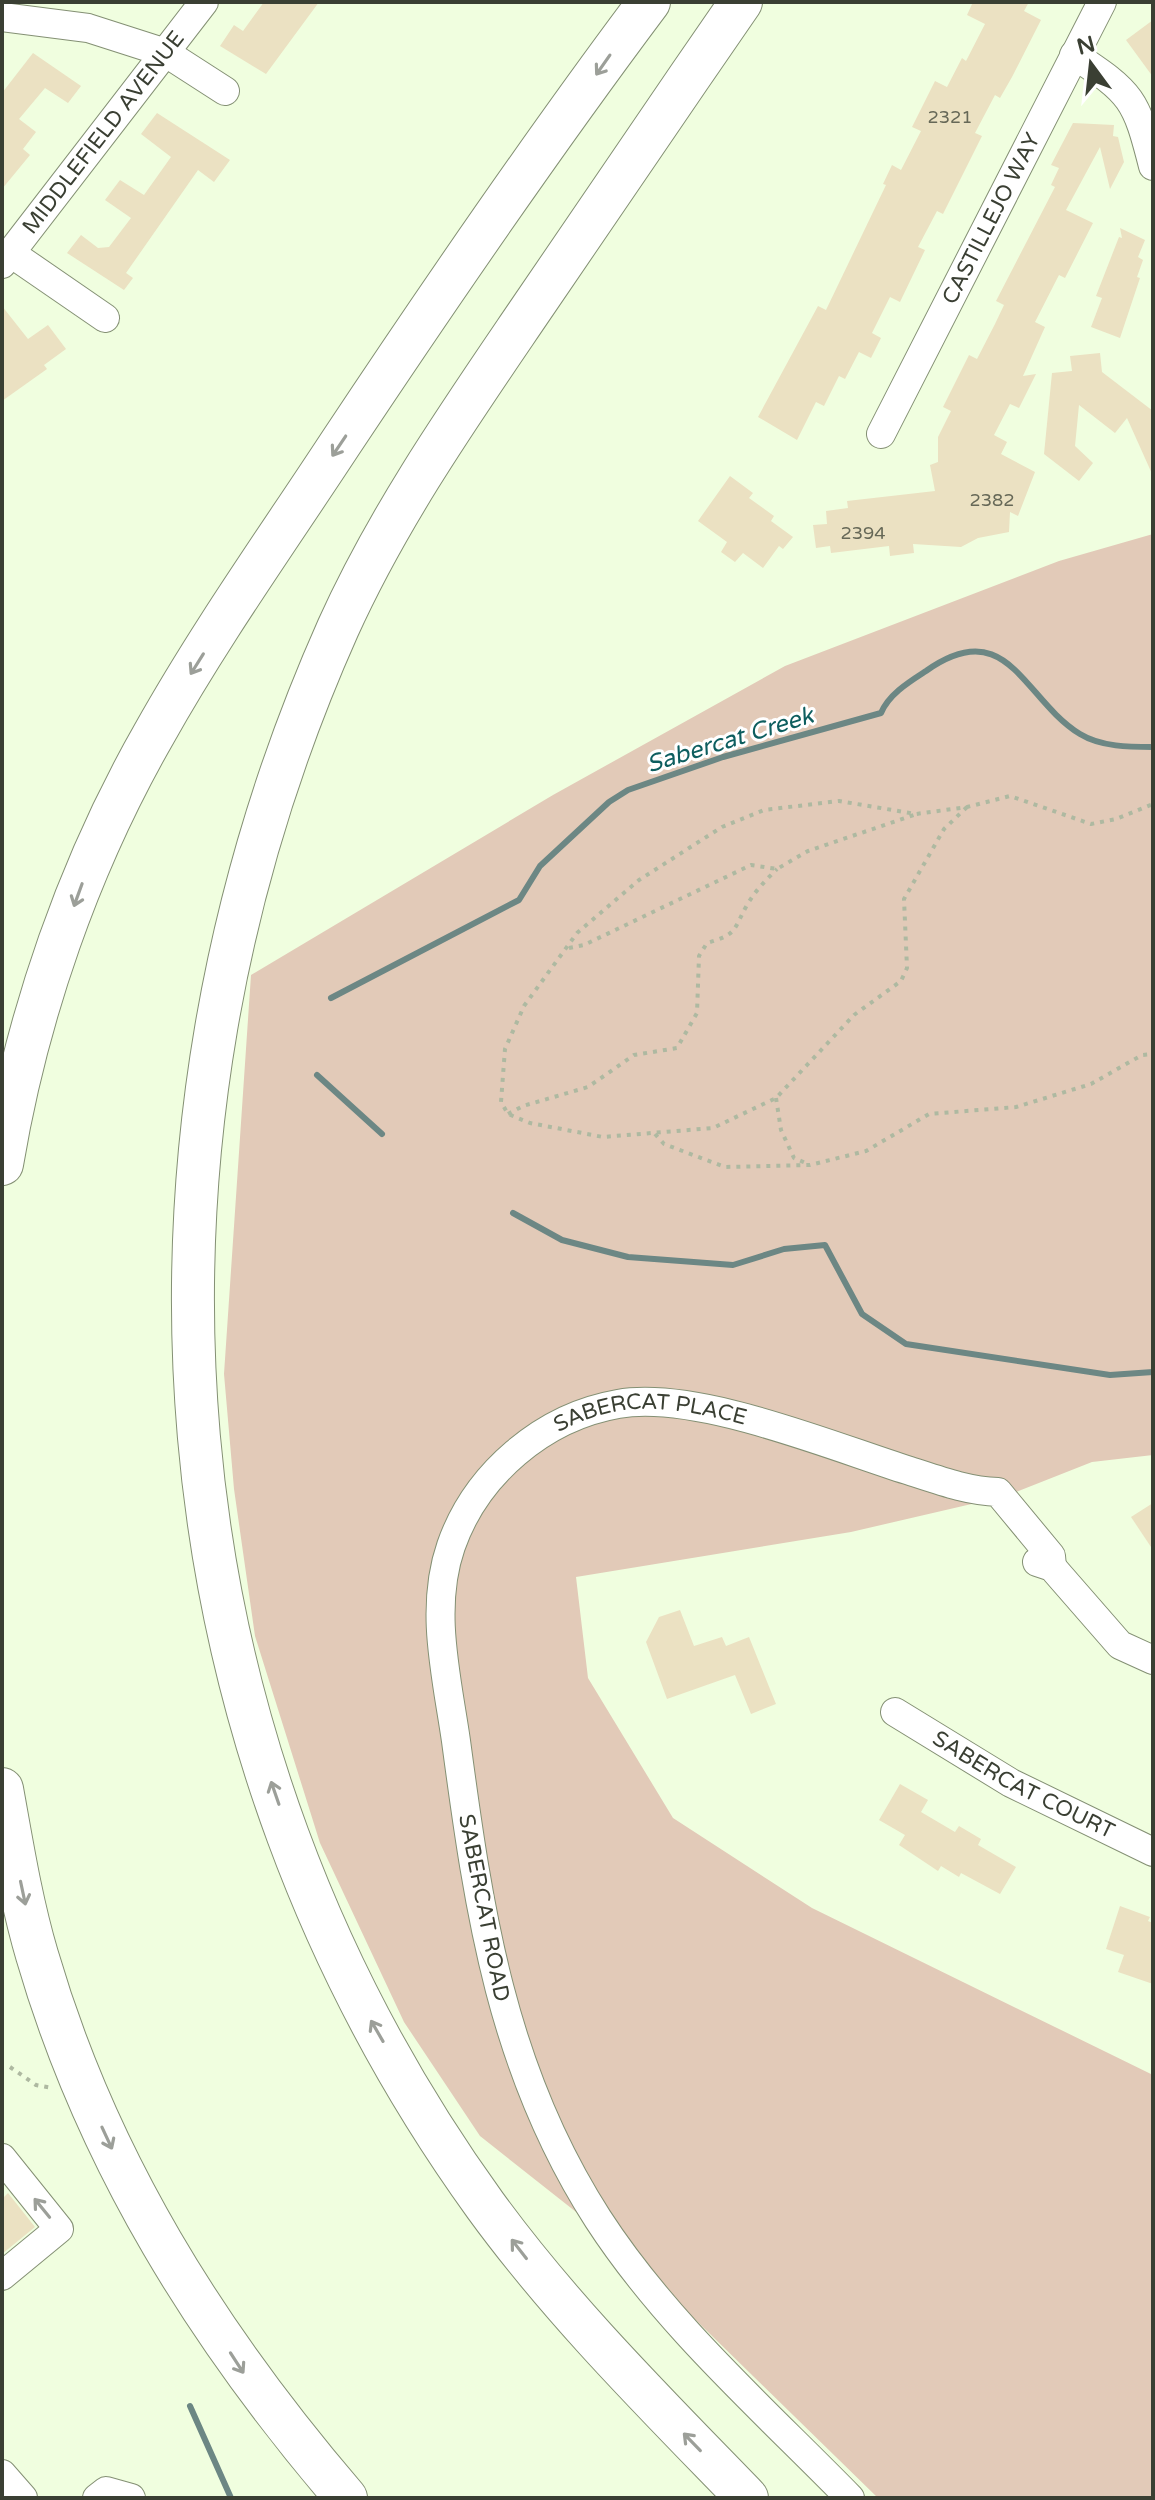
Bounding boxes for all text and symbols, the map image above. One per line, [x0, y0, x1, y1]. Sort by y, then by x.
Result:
north arrow [1051, 24, 1131, 104]
street label: MIDDLEFIELD AVENUE [17, 26, 190, 239]
text: N [1074, 31, 1098, 60]
one-way arrow [595, 53, 611, 75]
house number: 2321 [927, 106, 973, 128]
street label: CASTILLEJO WAY [937, 129, 1046, 309]
one-way arrow [330, 435, 347, 457]
house number: 2382 [969, 489, 1015, 511]
house number: 2394 [840, 522, 886, 544]
one-way arrow [188, 652, 204, 675]
water label: Sabercat Creek [643, 700, 819, 779]
one-way arrow [70, 882, 84, 907]
street label: SABERCAT PLACE [549, 1389, 749, 1437]
street label: SABERCAT COURT [928, 1725, 1119, 1845]
one-way arrow [266, 1780, 281, 1805]
street label: SABERCAT ROAD [453, 1812, 515, 2004]
one-way arrow [16, 1880, 31, 1905]
one-way arrow [369, 2020, 385, 2043]
one-way arrow [100, 2126, 115, 2150]
one-way arrow [33, 2198, 51, 2219]
one-way arrow [510, 2239, 527, 2260]
one-way arrow [229, 2351, 245, 2374]
one-way arrow [683, 2432, 702, 2452]

